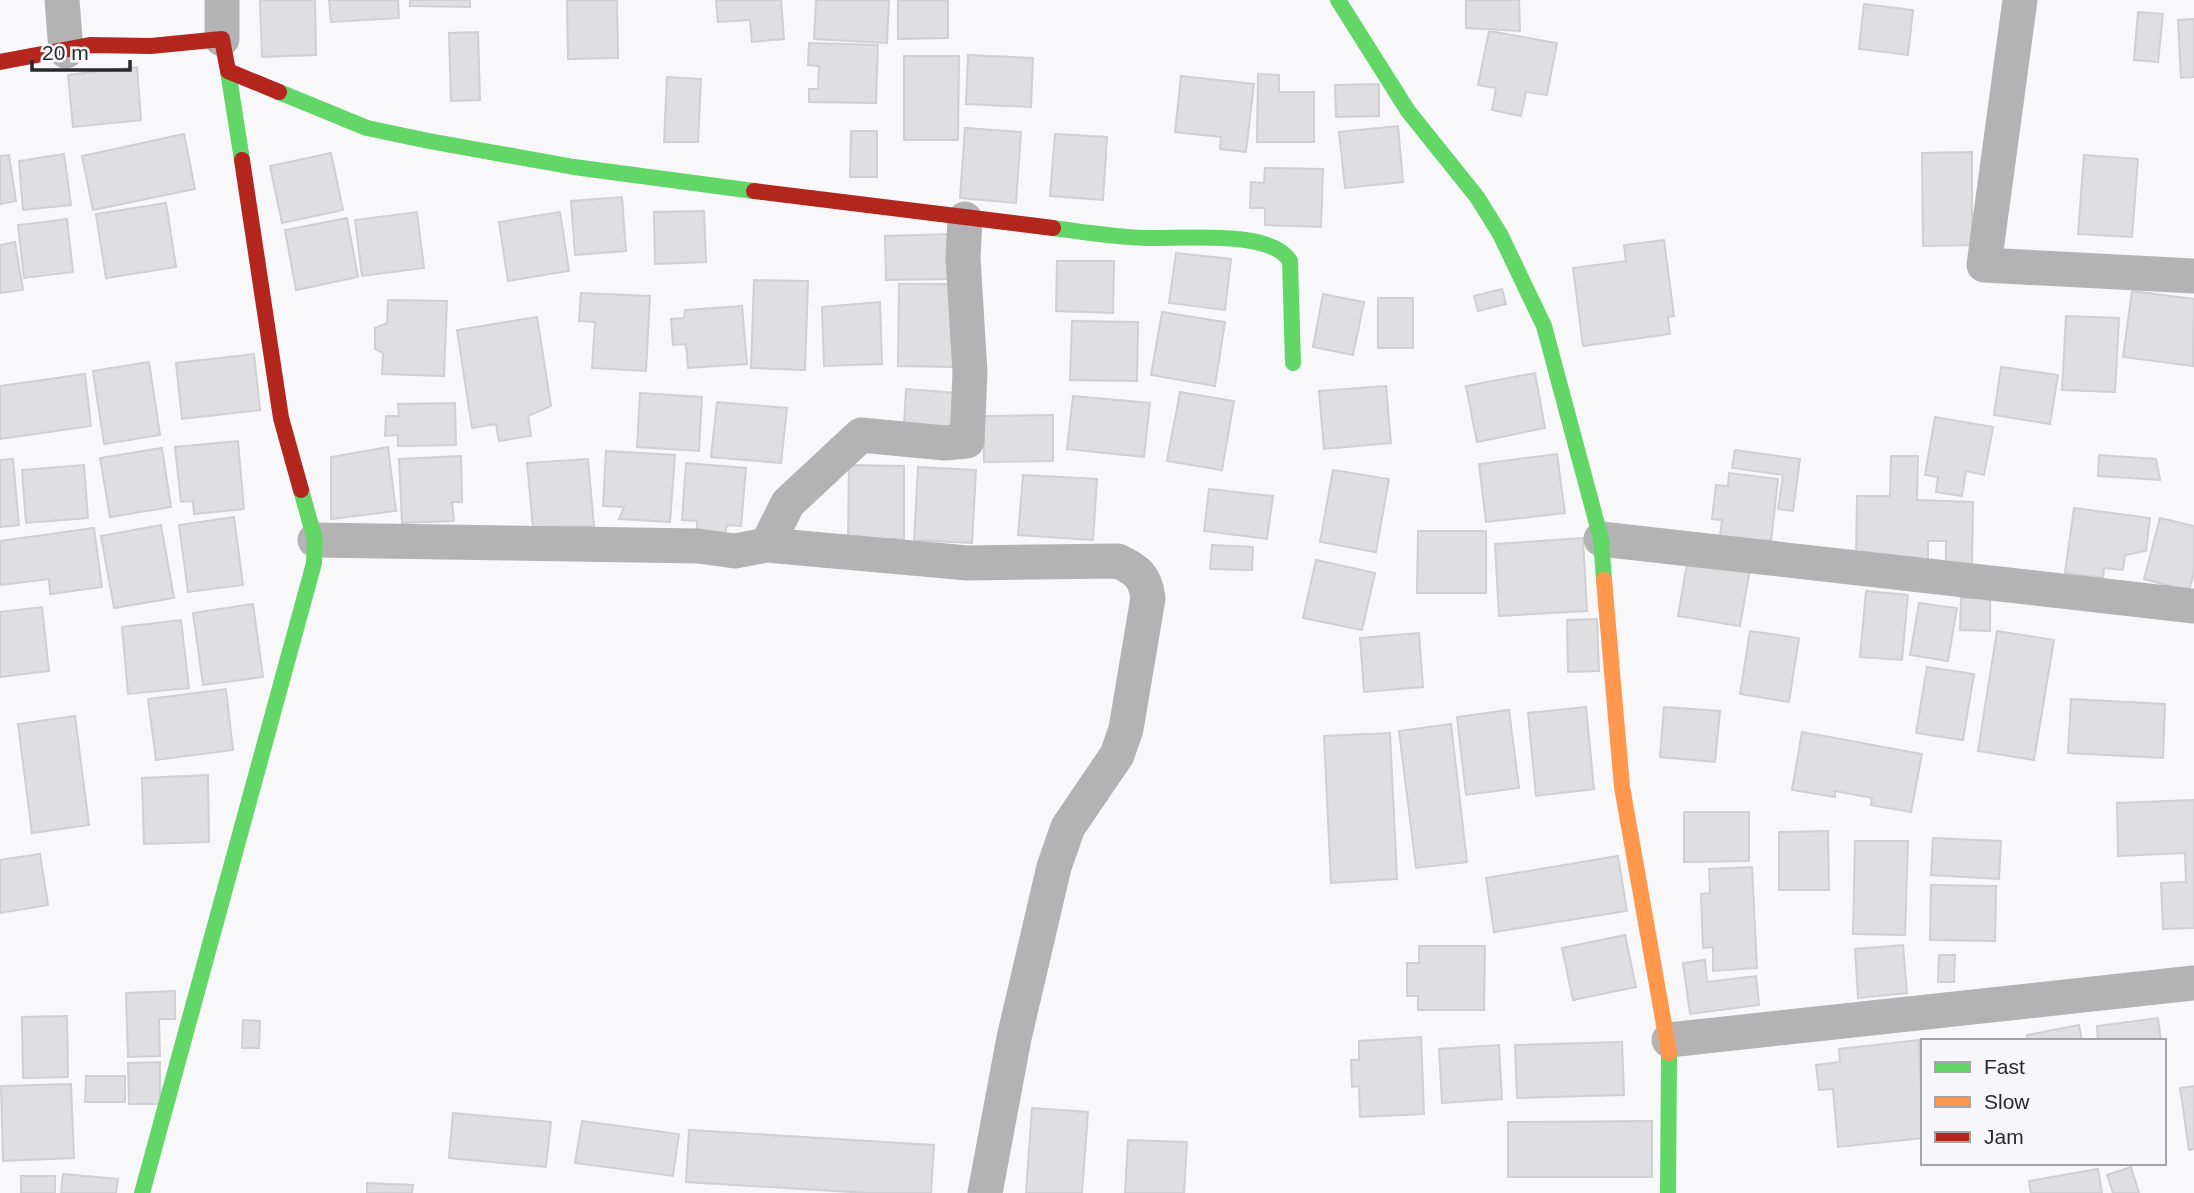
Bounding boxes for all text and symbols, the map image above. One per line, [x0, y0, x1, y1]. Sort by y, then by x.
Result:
scale bar [32, 28, 130, 72]
text: 20 m [42, 41, 89, 64]
legend [1921, 1039, 2166, 1165]
text: Fast [1984, 1055, 2025, 1078]
text: Slow [1984, 1090, 2030, 1113]
text: Jam [1984, 1125, 2024, 1148]

